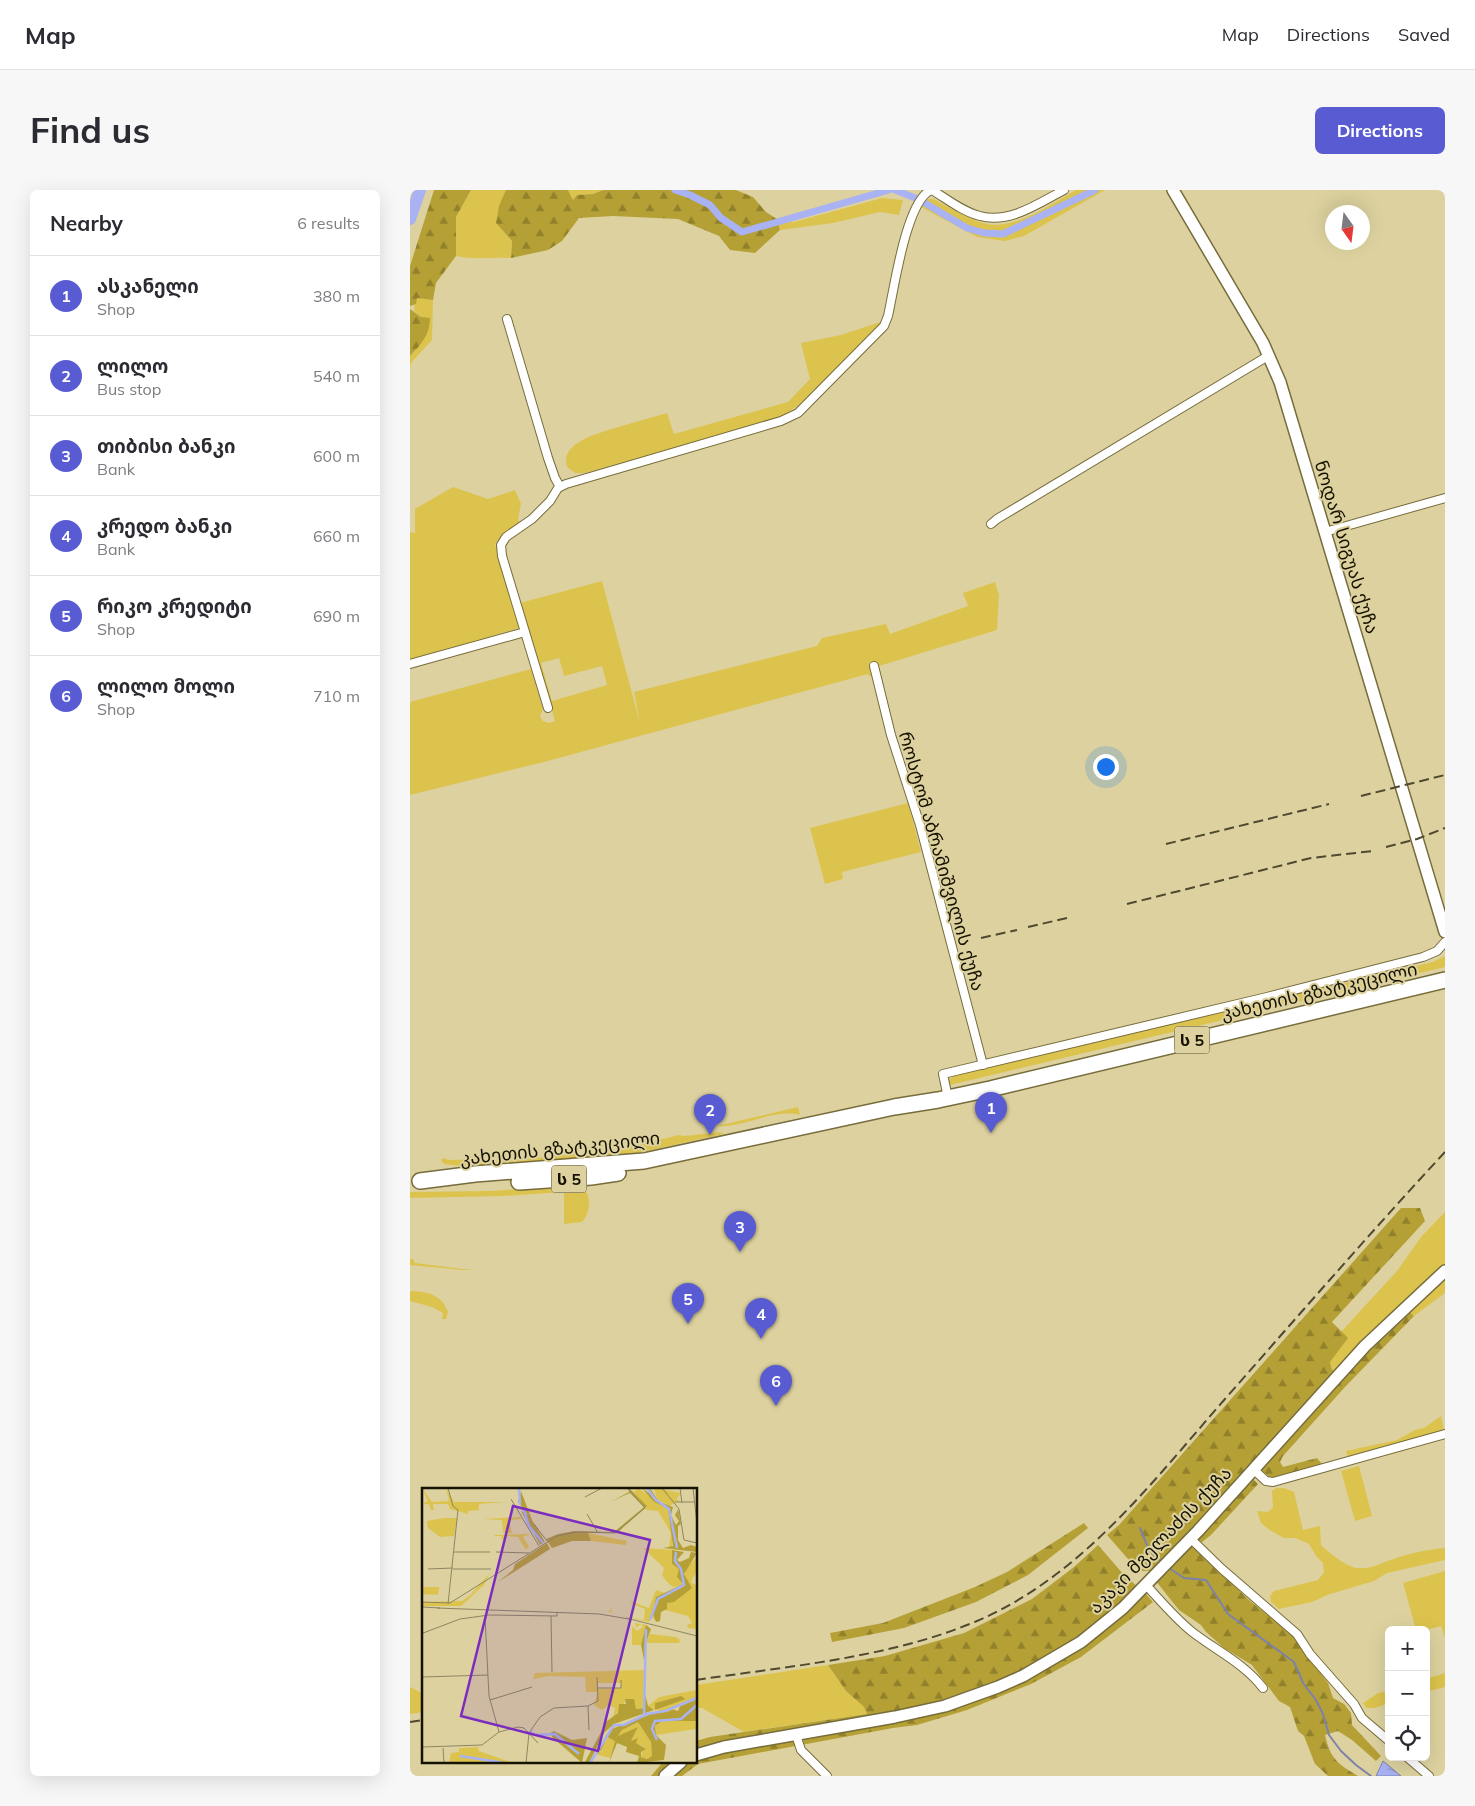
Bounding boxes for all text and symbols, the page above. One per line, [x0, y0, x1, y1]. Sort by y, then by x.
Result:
text: Map [25, 20, 76, 50]
text: Map [1222, 23, 1259, 46]
text: Directions [1287, 23, 1370, 46]
text: Saved [1398, 23, 1450, 46]
button: Directions [1315, 107, 1445, 154]
text: Find us [30, 108, 150, 152]
north arrow [1325, 205, 1370, 250]
text: Nearby [50, 210, 123, 236]
text: 6 results [297, 213, 360, 233]
text: ასკანელი [97, 274, 199, 298]
text: 1 [61, 286, 71, 306]
text: 380 m [313, 286, 360, 306]
text: Shop [97, 299, 135, 319]
text: ლილო [97, 354, 168, 378]
text: 2 [61, 366, 71, 386]
text: 540 m [313, 366, 360, 386]
text: Bus stop [97, 379, 161, 399]
text: თიბისი ბანკი [97, 434, 235, 458]
text: 3 [61, 446, 71, 466]
text: 600 m [313, 446, 360, 466]
street label: ნოდარ სიგუას ქუჩა [1310, 457, 1384, 637]
text: Bank [97, 459, 135, 479]
text: კრედო ბანკი [97, 514, 232, 538]
text: 4 [61, 526, 71, 546]
text: 660 m [313, 526, 360, 546]
text: Bank [97, 539, 135, 559]
text: რიკო კრედიტი [97, 594, 252, 618]
text: 5 [61, 606, 71, 626]
text: 690 m [313, 606, 360, 626]
text: Shop [97, 619, 135, 639]
text: ლილო მოლი [97, 674, 235, 698]
text: 6 [61, 686, 71, 706]
text: 710 m [313, 686, 360, 706]
text: Shop [97, 699, 135, 719]
street label: როსტომ აბრამიშვილის ქუჩა [894, 729, 990, 993]
your location [1093, 754, 1119, 780]
street label: კახეთის გზატკეცილი [1219, 957, 1419, 1025]
road number: ს 5 [1174, 1026, 1210, 1054]
pin: 1 [975, 1092, 1007, 1133]
pin: 2 [694, 1094, 726, 1135]
street label: კახეთის გზატკეცილი [459, 1126, 661, 1170]
road number: ს 5 [552, 1166, 586, 1192]
pin: 3 [724, 1211, 756, 1252]
pin: 5 [672, 1283, 704, 1324]
pin: 4 [745, 1298, 777, 1339]
pin: 6 [760, 1365, 792, 1406]
street label: აკაკი მგელაძის ქუჩა [1084, 1462, 1236, 1618]
inset map [422, 1488, 698, 1764]
map controls [1385, 1626, 1430, 1761]
button: + [1385, 1626, 1430, 1671]
button: − [1385, 1671, 1430, 1716]
button: locate [1385, 1716, 1430, 1761]

